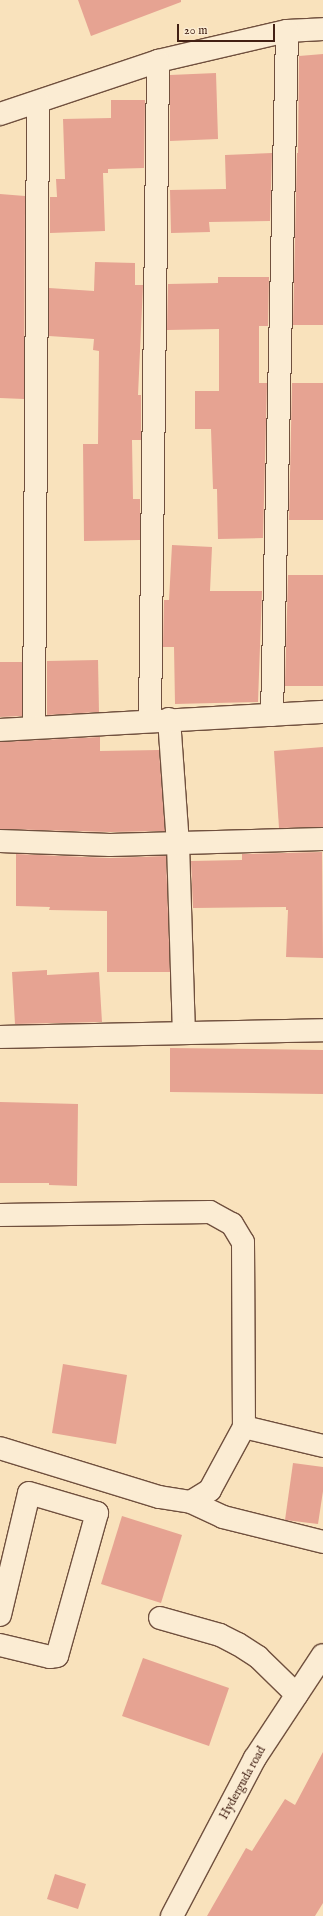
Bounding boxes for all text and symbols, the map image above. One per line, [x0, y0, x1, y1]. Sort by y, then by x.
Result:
scale bar [179, 16, 277, 42]
text: 20 m [184, 23, 207, 38]
street label: Hyderguda road [217, 1744, 269, 1822]

